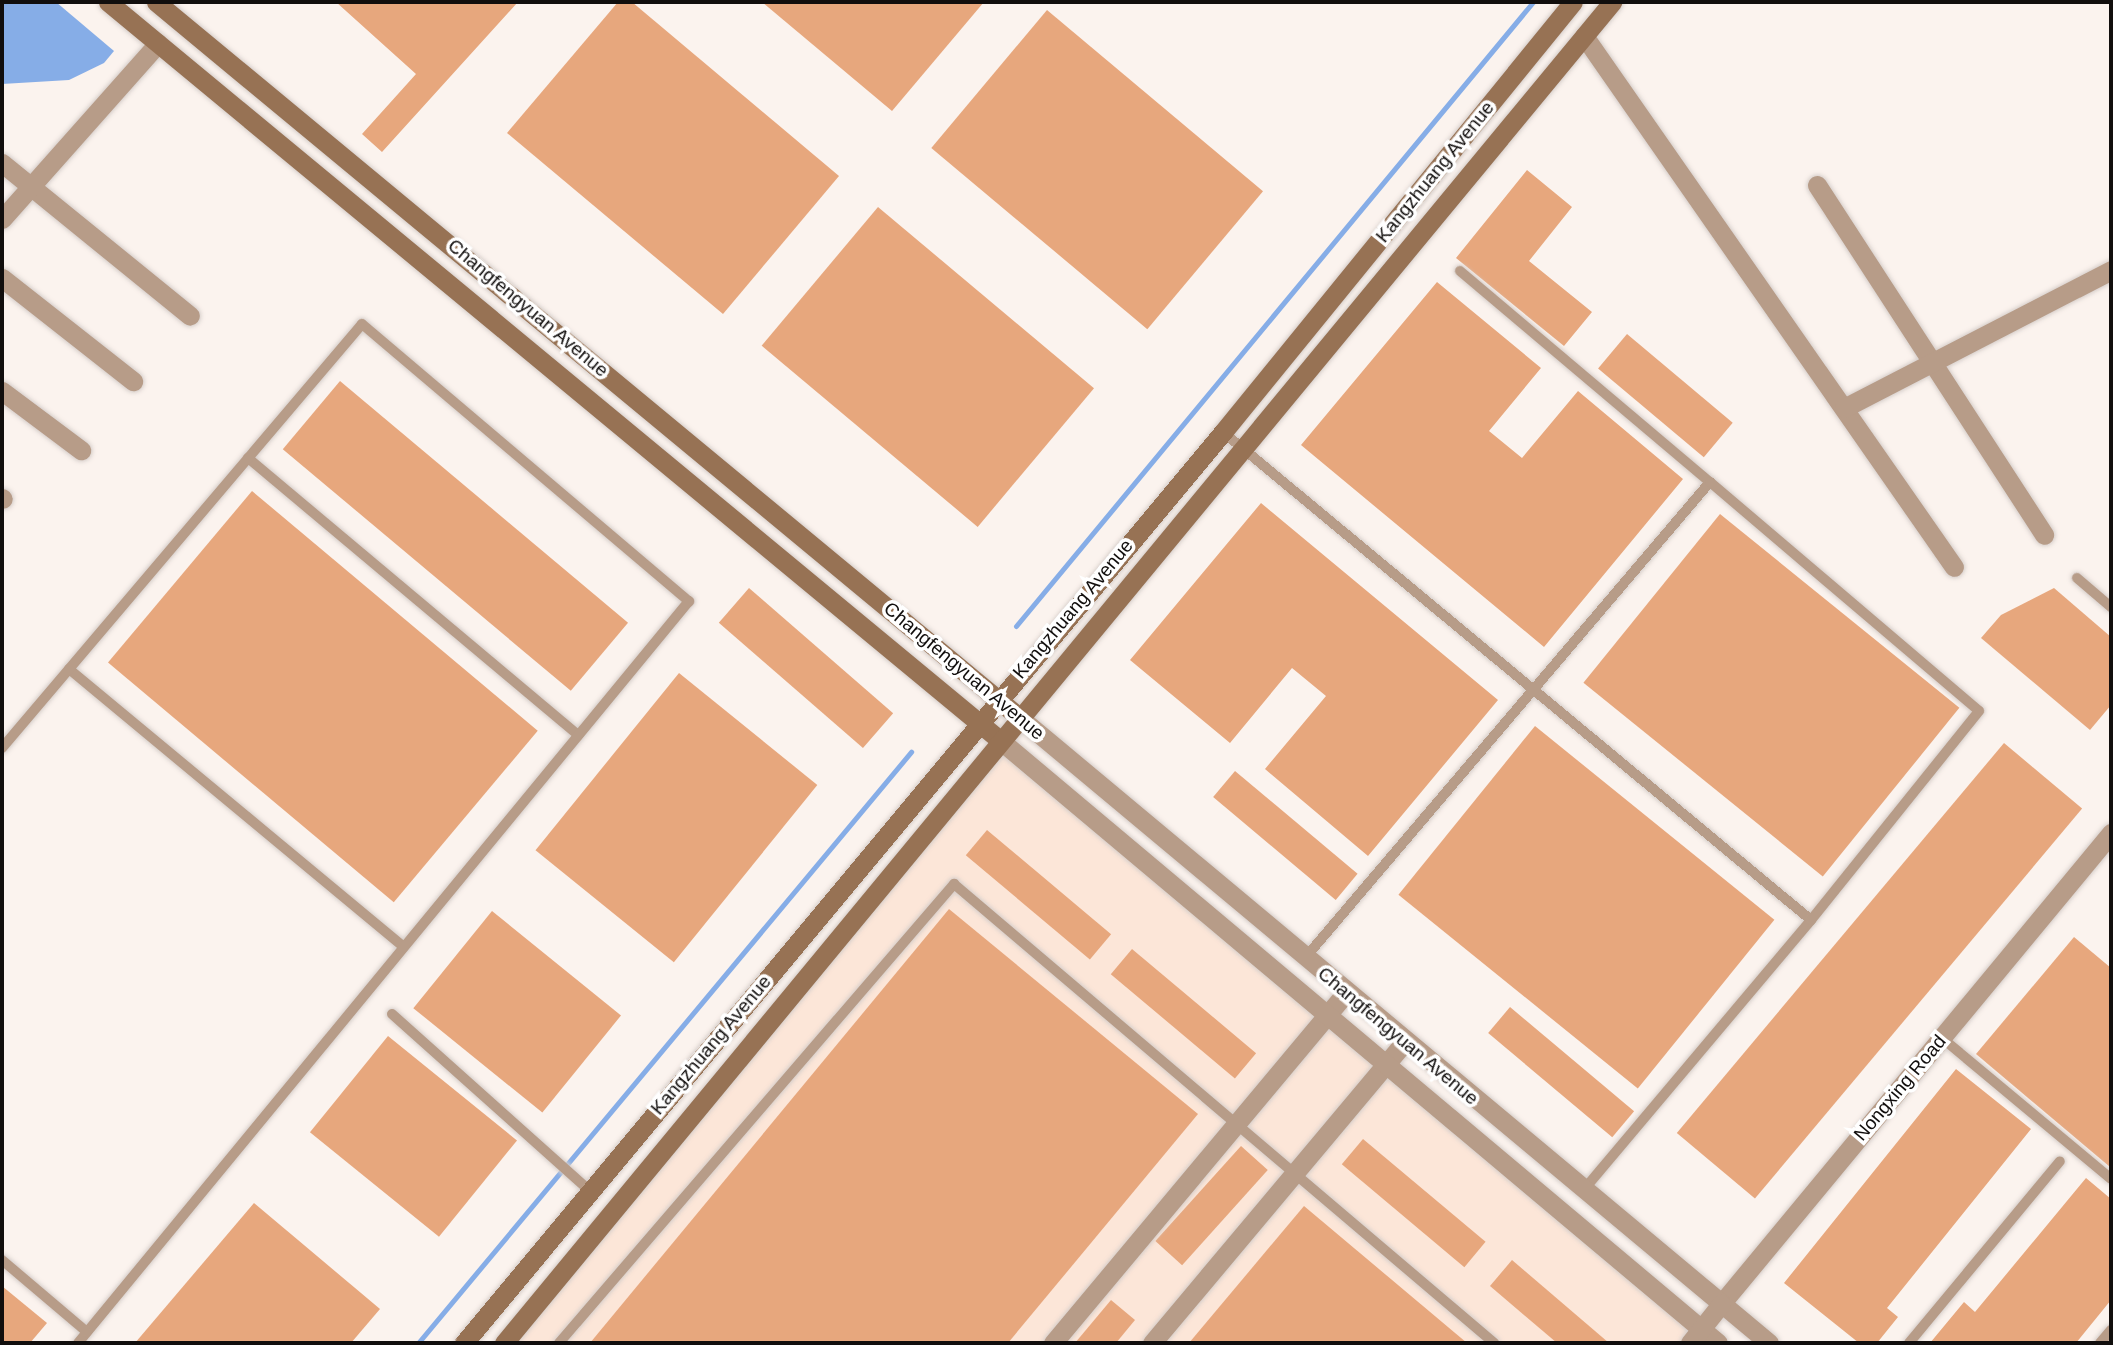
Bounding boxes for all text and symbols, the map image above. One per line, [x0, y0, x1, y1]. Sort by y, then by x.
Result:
street label: Kangzhuang Avenue [1371, 96, 1499, 248]
street label: Changfengyuan Avenue [443, 234, 613, 382]
street label: Kangzhuang Avenue [1008, 534, 1138, 684]
street label: Changfengyuan Avenue [879, 597, 1049, 745]
street label: Changfengyuan Avenue [1313, 962, 1483, 1110]
street label: Kangzhuang Avenue [646, 970, 776, 1120]
street label: Nongxing Road [1849, 1031, 1951, 1145]

